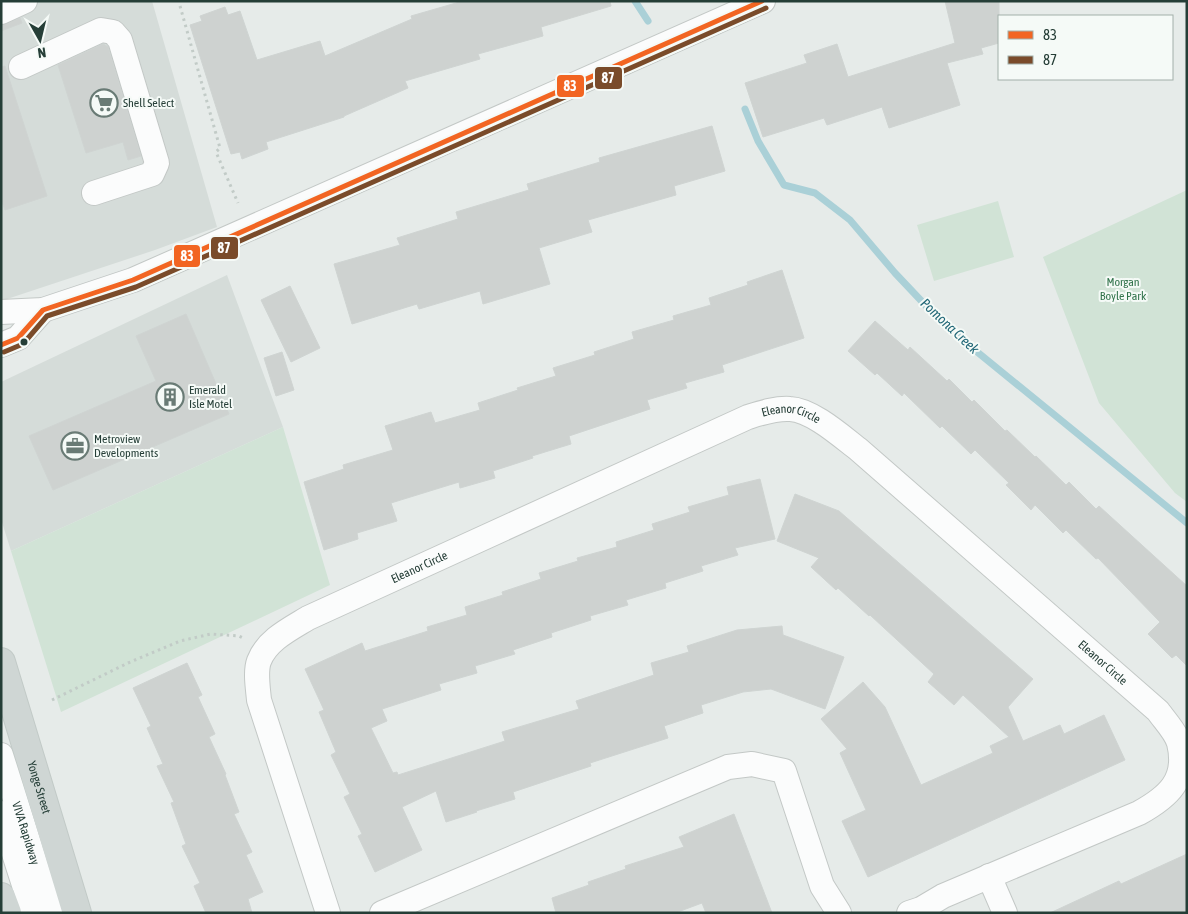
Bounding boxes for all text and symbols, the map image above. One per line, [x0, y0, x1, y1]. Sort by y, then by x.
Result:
north arrow [15, 15, 65, 65]
legend [998, 15, 1173, 80]
text: 83 [1043, 26, 1057, 43]
text: N [37, 44, 47, 61]
text: 87 [1043, 51, 1057, 68]
line badge: 87 [594, 66, 623, 90]
text: 87 [601, 70, 615, 86]
line badge: 83 [556, 74, 585, 98]
text: 83 [563, 78, 577, 94]
supermarket icon: Shell Select [89, 88, 119, 118]
place label: Shell Select [123, 96, 175, 110]
line badge: 87 [210, 236, 239, 260]
text: 87 [217, 240, 231, 256]
line badge: 83 [173, 244, 201, 268]
text: 83 [180, 248, 194, 264]
park label: Morgan Boyle Park [1100, 275, 1147, 303]
water label: Pomona Creek [918, 295, 983, 358]
unlabelled marker [19, 337, 29, 347]
building icon: Emerald Isle Motel [155, 382, 185, 412]
place label: Emerald Isle Motel [189, 383, 233, 411]
street label: Eleanor Circle [760, 402, 823, 426]
office icon: Metroview Developments [60, 431, 90, 461]
place label: Metroview Developments [94, 432, 158, 460]
street label: Eleanor Circle [389, 548, 450, 586]
street label: Eleanor Circle [1075, 637, 1130, 688]
street label: Yonge Street [24, 759, 54, 816]
street label: VIVA Rapidway [9, 800, 42, 867]

